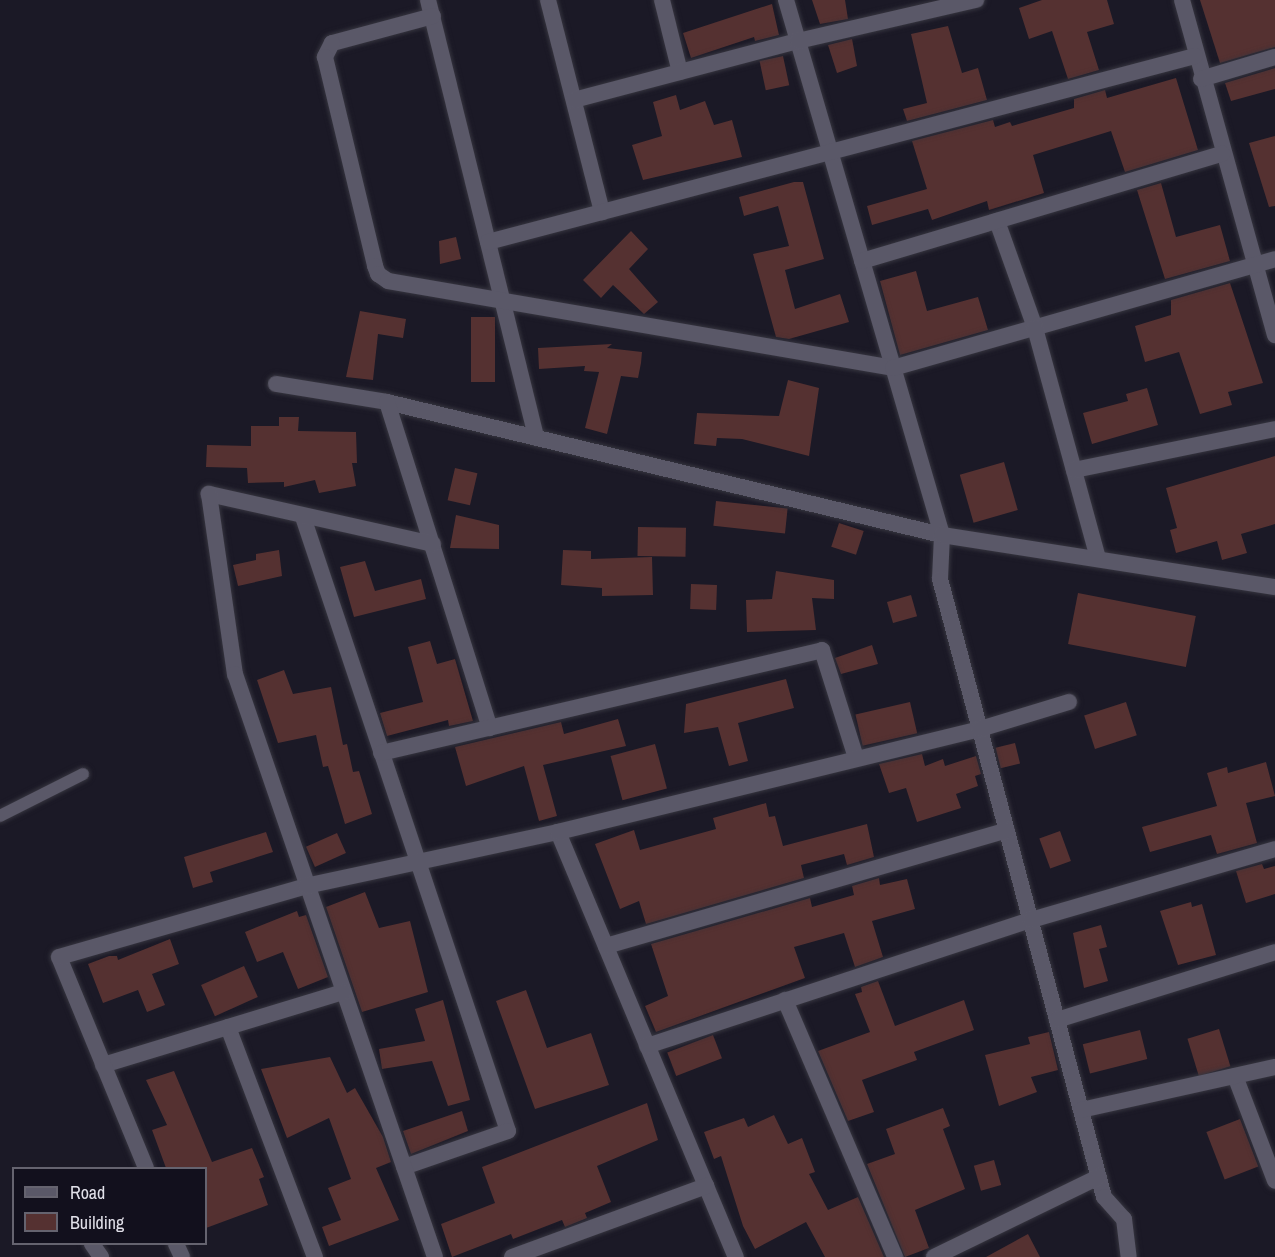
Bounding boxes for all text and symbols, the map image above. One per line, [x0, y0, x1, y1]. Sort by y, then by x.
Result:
legend [12, 1167, 207, 1245]
text: Road [70, 1180, 105, 1205]
text: Building [70, 1210, 124, 1235]

